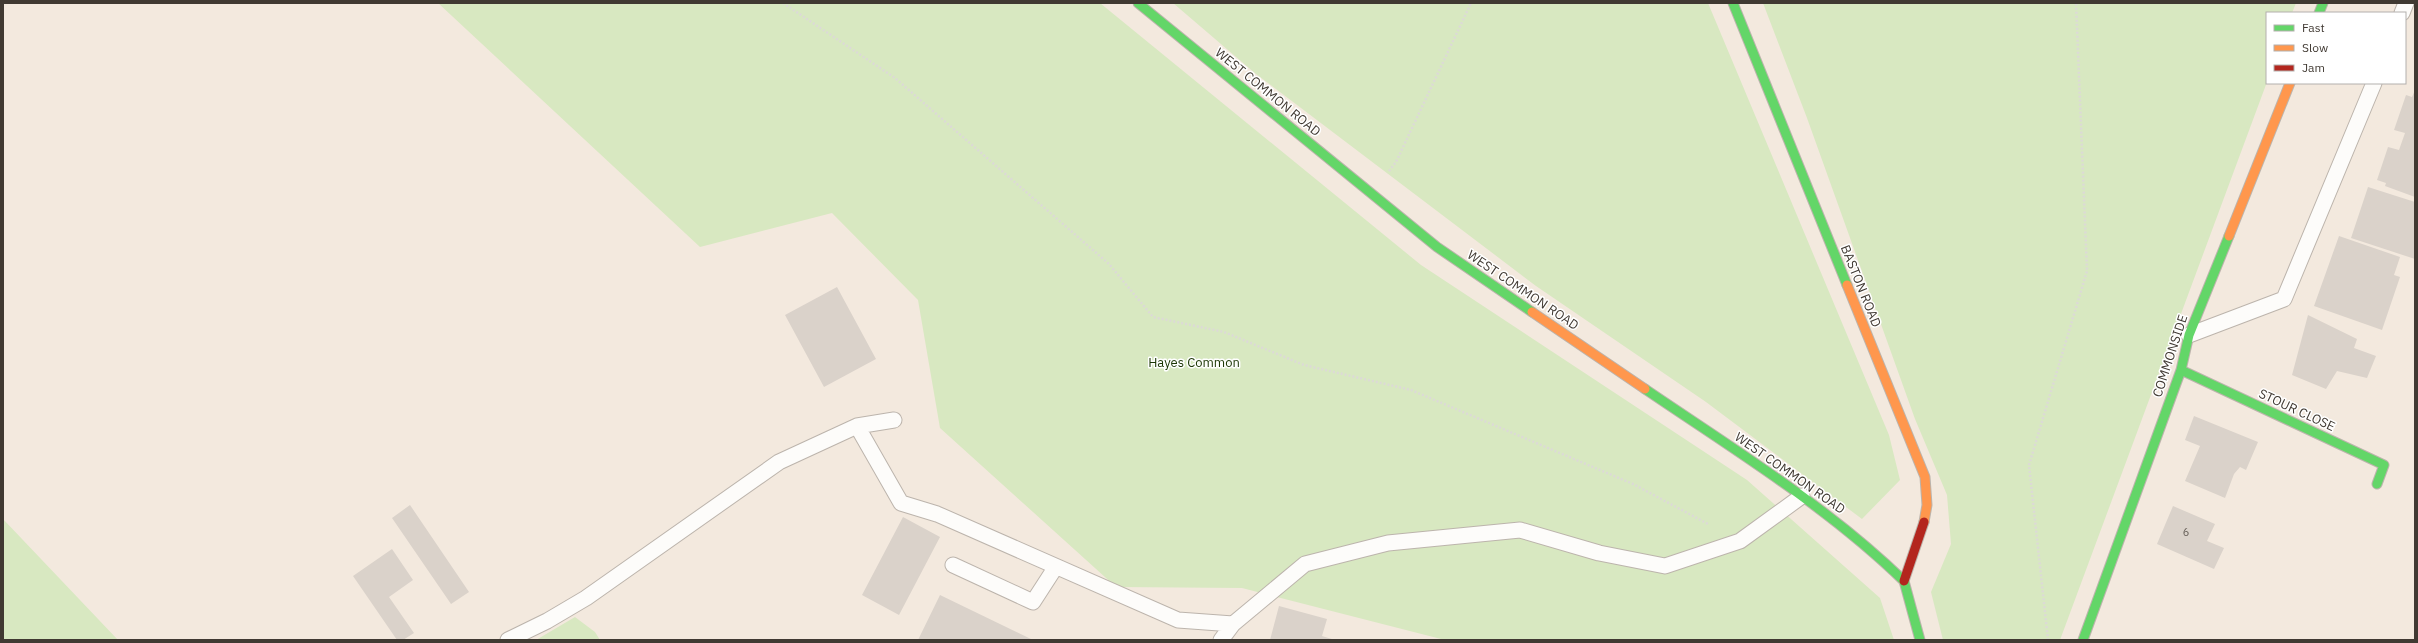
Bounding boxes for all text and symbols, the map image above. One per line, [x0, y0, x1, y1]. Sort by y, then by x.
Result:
legend [2266, 12, 2406, 84]
text: Fast [2302, 20, 2325, 35]
text: Slow [2302, 40, 2328, 55]
street label: WEST COMMON ROAD [1212, 44, 1324, 140]
text: Jam [2302, 60, 2325, 75]
street label: BASTON ROAD [1837, 242, 1885, 330]
street label: WEST COMMON ROAD [1464, 246, 1582, 334]
street label: COMMONSIDE [2149, 313, 2191, 399]
park label: Hayes Common [1148, 354, 1240, 371]
street label: STOUR CLOSE [2256, 385, 2338, 435]
street label: WEST COMMON ROAD [1731, 428, 1849, 518]
house number: 6 [2183, 525, 2189, 539]

